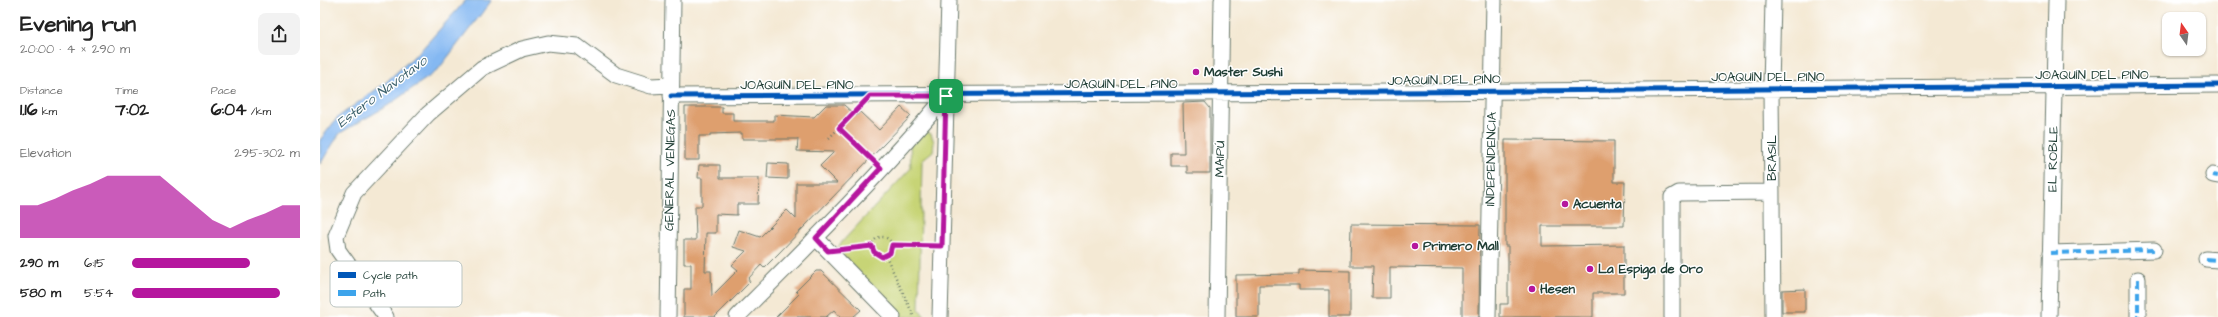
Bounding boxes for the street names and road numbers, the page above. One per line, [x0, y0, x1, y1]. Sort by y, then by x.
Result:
street label: JOAQUÍN DEL PINO [2035, 66, 2149, 84]
street label: JOAQUÍN DEL PINO [1711, 68, 1825, 86]
street label: JOAQUÍN DEL PINO [1387, 70, 1501, 90]
street label: JOAQUÍN DEL PINO [1064, 75, 1178, 93]
street label: JOAQUÍN DEL PINO [740, 76, 854, 94]
street label: GENERAL VENEGAS [660, 109, 680, 231]
street label: INDEPENDENCIA [1481, 111, 1501, 206]
street label: EL ROBLE [2043, 126, 2063, 192]
street label: BRASIL [1763, 135, 1781, 181]
street label: MAIPÚ [1211, 141, 1229, 177]

